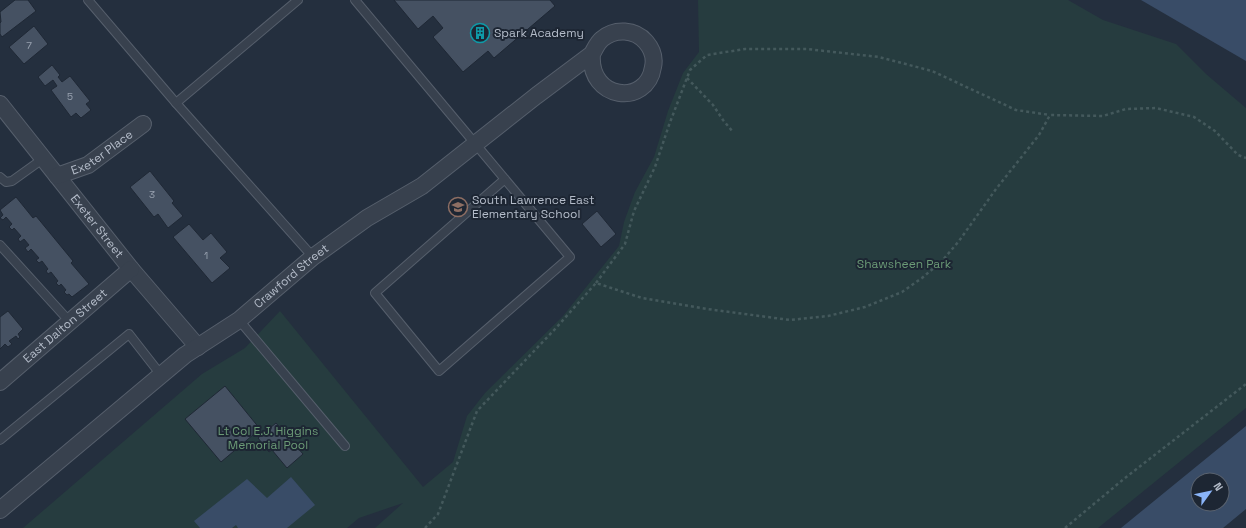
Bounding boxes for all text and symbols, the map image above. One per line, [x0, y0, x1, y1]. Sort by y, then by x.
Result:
building icon: Spark Academy [469, 22, 491, 44]
place label: Spark Academy [494, 25, 584, 41]
house number: 7 [26, 39, 32, 52]
house number: 5 [67, 90, 73, 103]
street label: Exeter Place [69, 126, 136, 178]
house number: 3 [149, 188, 155, 201]
street label: Exeter Street [67, 191, 127, 261]
place label: South Lawrence East Elementary School [472, 192, 594, 222]
school or university icon: South Lawrence East Elementary School [447, 196, 469, 218]
street label: Crawford Street [251, 240, 332, 312]
house number: 1 [204, 249, 208, 262]
park label: Shawsheen Park [857, 256, 952, 272]
street label: East Dalton Street [20, 285, 111, 367]
park label: Lt Col E.J. Higgins Memorial Pool [218, 423, 318, 453]
north arrow [1190, 472, 1230, 512]
text: N [1211, 480, 1226, 493]

